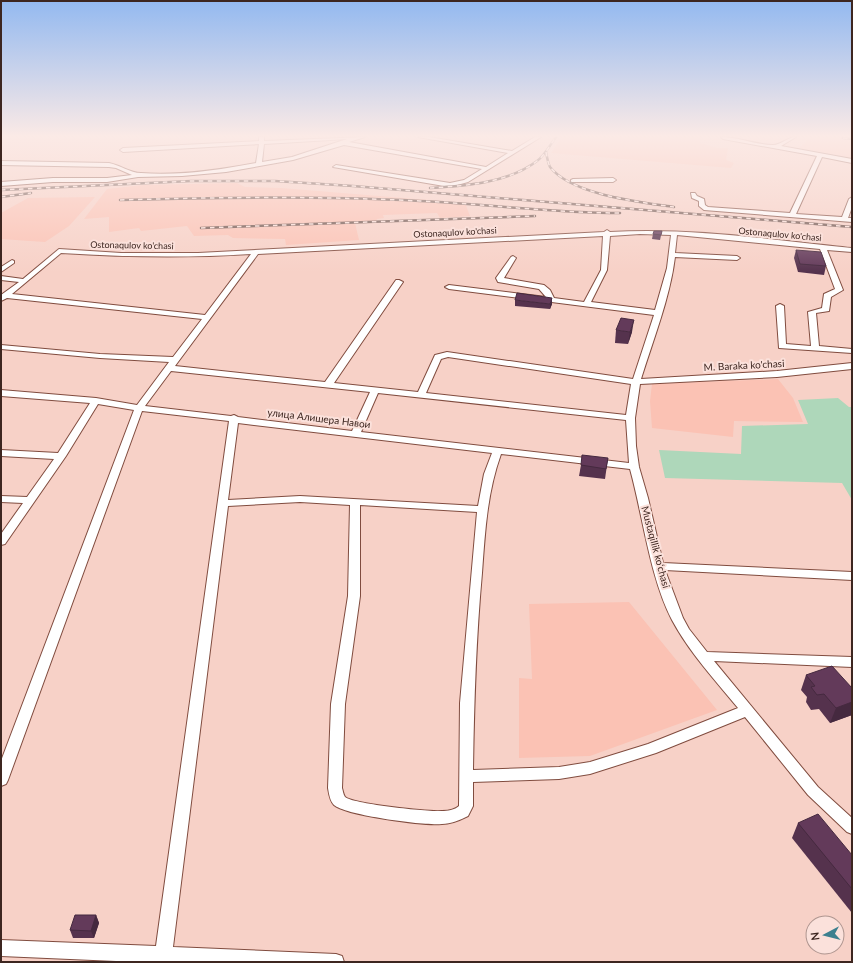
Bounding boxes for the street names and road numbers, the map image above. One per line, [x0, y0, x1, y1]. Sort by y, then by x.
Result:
street label: Ostonaqulov ko'chasi [413, 224, 497, 240]
street label: Ostonaqulov ko'chasi [738, 225, 822, 243]
street label: Ostonaqulov ko'chasi [90, 239, 174, 251]
street label: M. Baraka ko'chasi [703, 357, 785, 373]
street label: улица Алишера Навои [267, 406, 371, 430]
street label: Mustaqillik ko‘chasi [639, 505, 673, 589]

